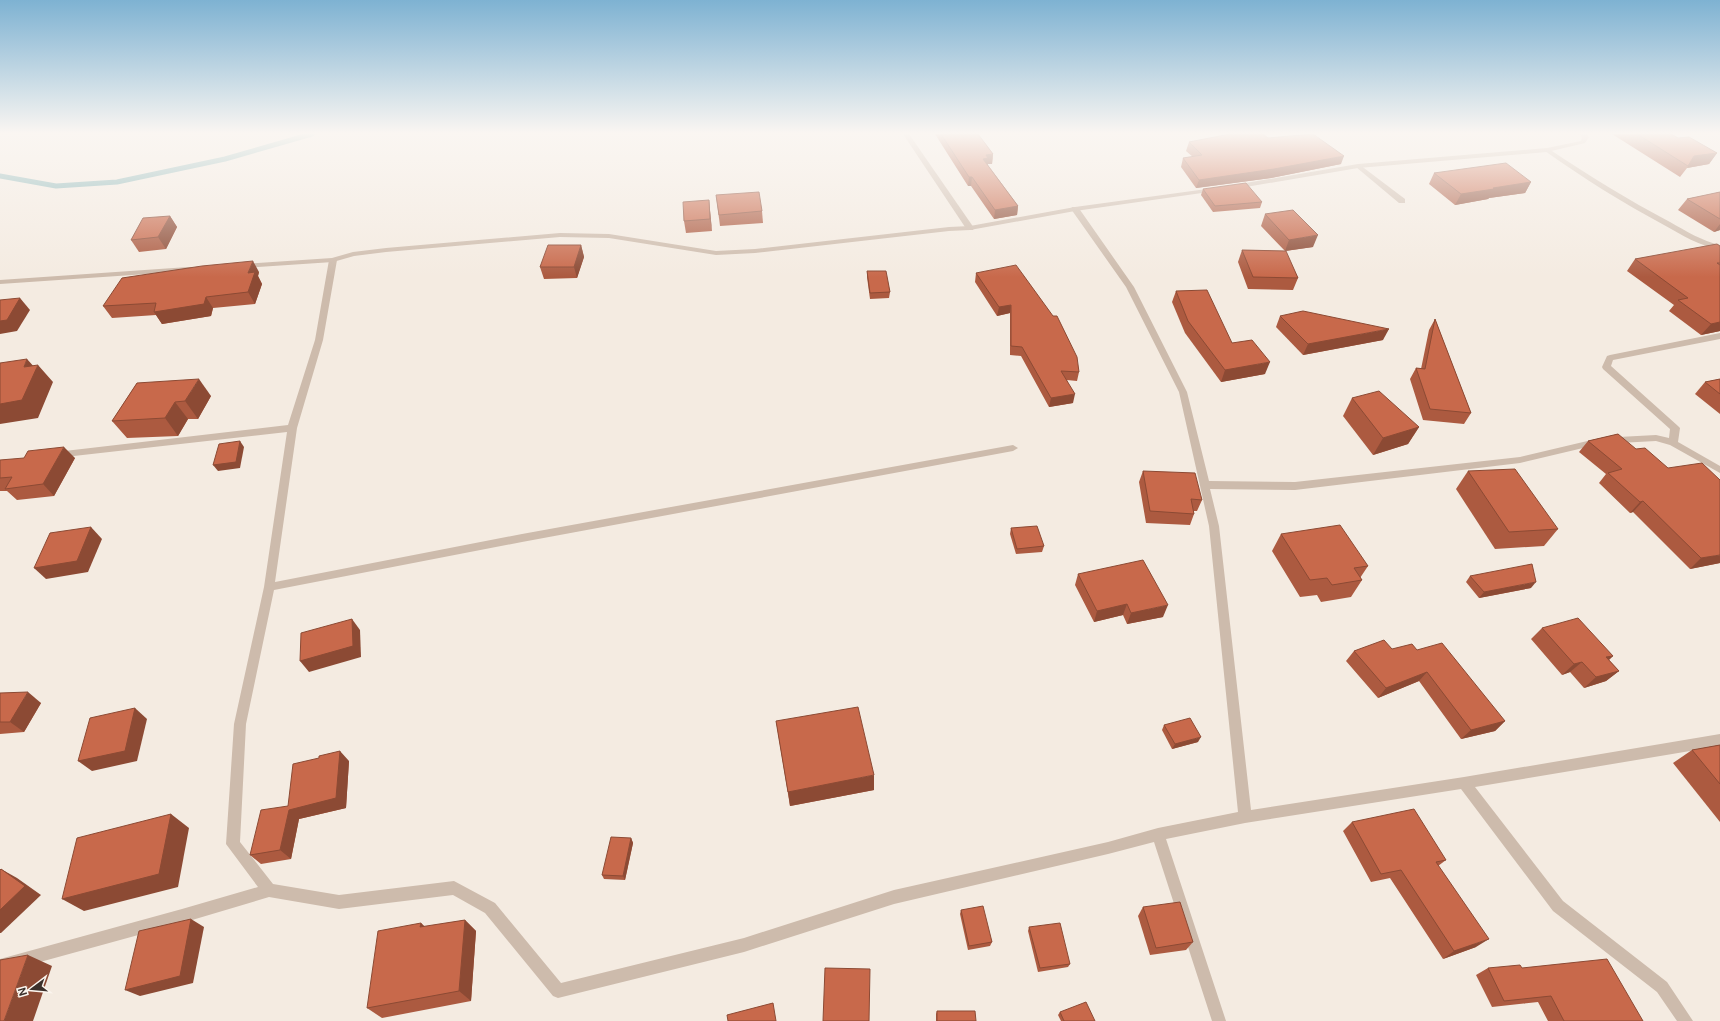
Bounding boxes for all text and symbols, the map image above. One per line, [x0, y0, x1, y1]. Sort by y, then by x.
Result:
north arrow [12, 969, 52, 1009]
text: N [15, 986, 30, 998]

